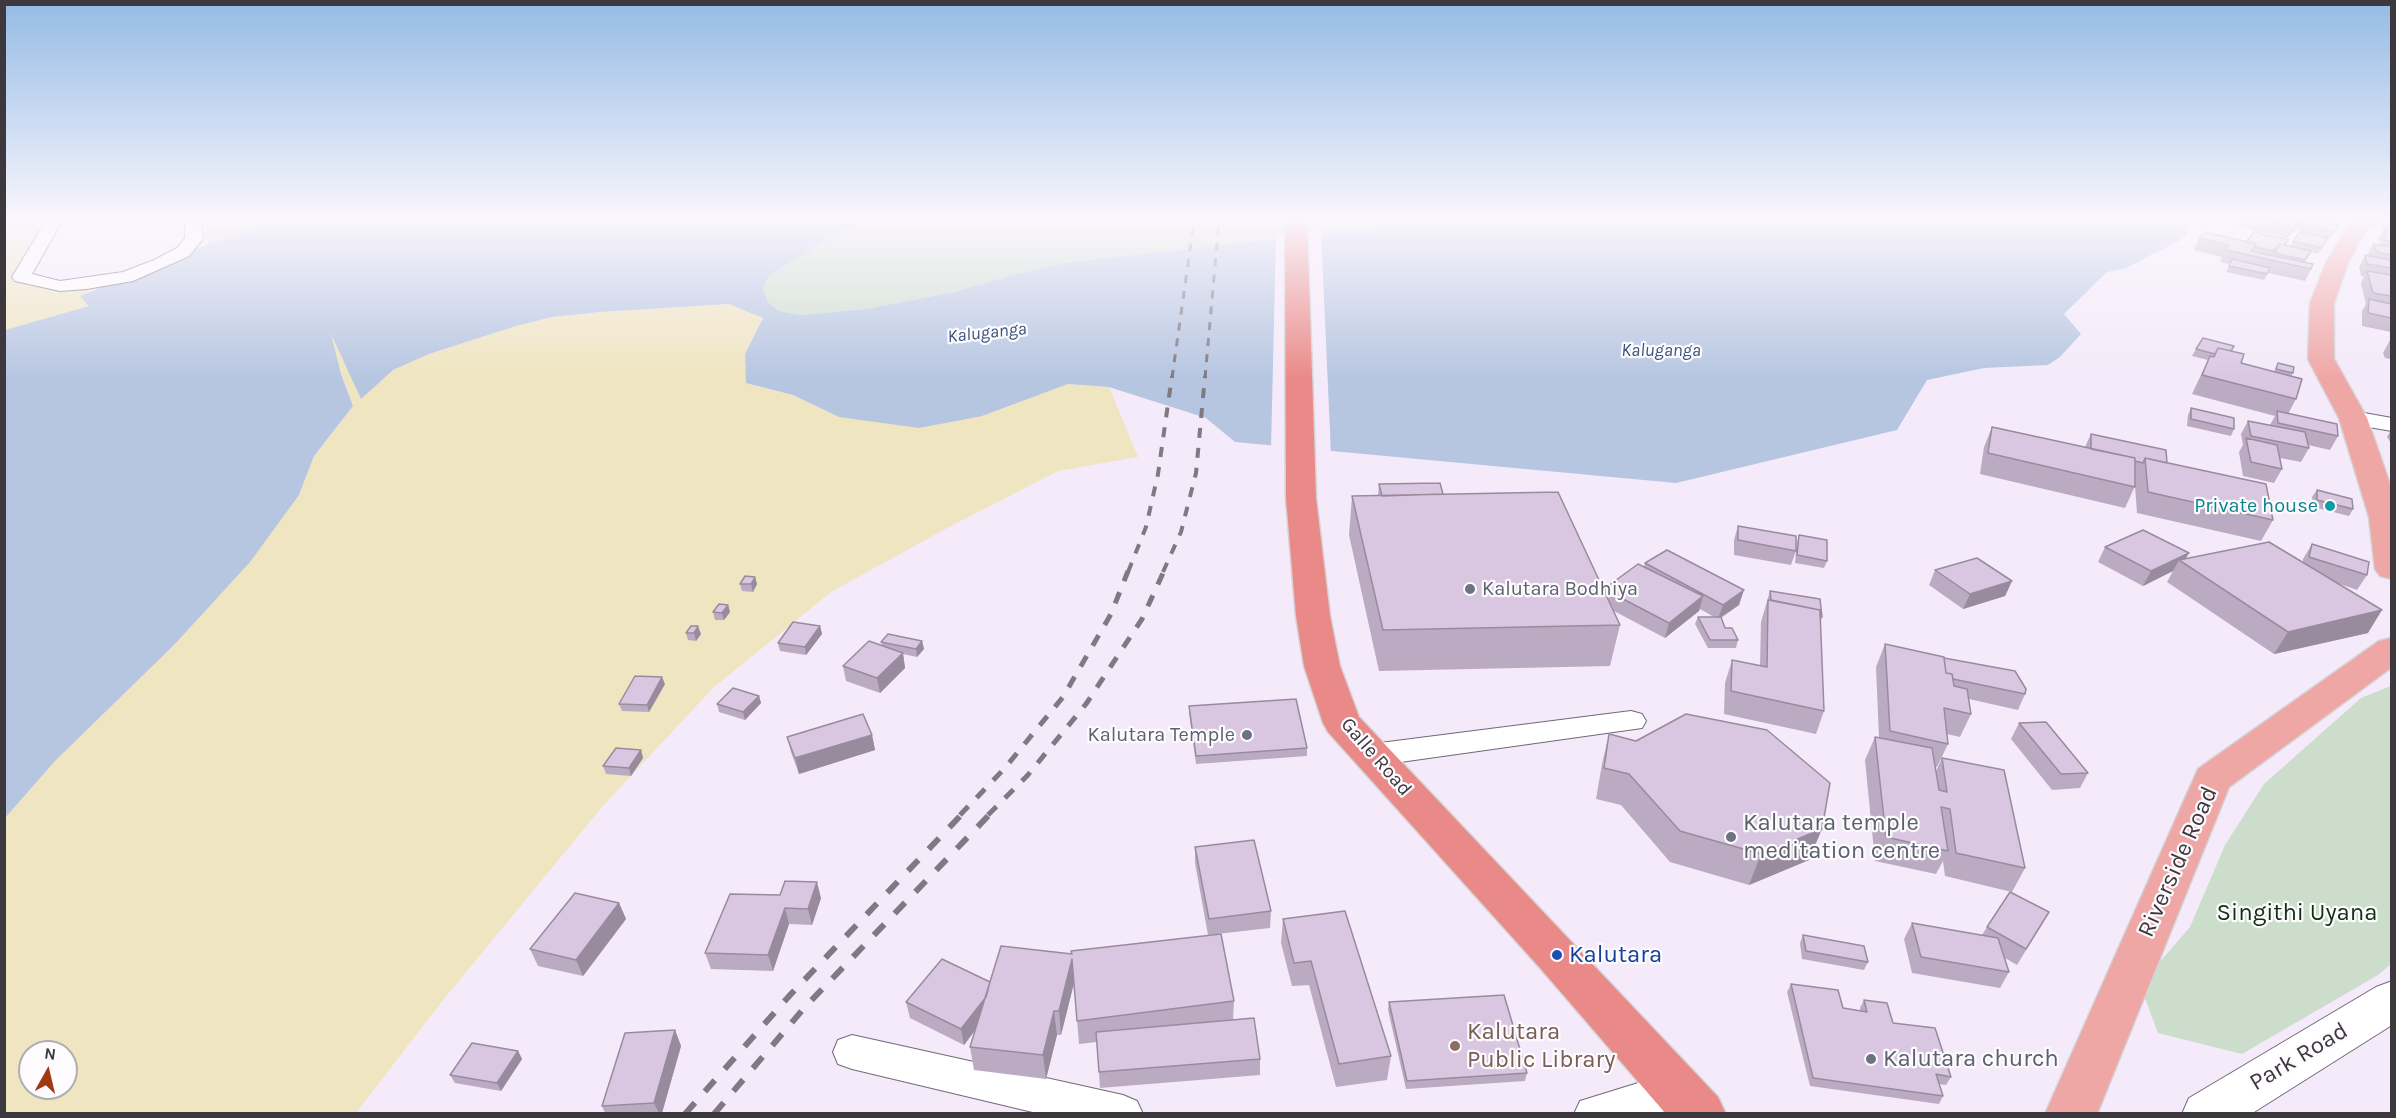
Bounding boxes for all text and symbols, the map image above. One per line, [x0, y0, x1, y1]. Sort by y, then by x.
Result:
water label: Kaluganga [946, 318, 1028, 348]
water label: Kaluganga [1621, 340, 1701, 362]
place label: Private house [2194, 494, 2318, 518]
marker: Private house [2323, 499, 2337, 513]
place label: Kalutara Bodhiya [1482, 577, 1638, 601]
marker: Kalutara Bodhiya [1463, 582, 1477, 596]
street label: Galle Road [1335, 713, 1417, 801]
place label: Kalutara Temple [1088, 723, 1235, 747]
marker: Kalutara Temple [1240, 728, 1254, 742]
street label: Riverside Road [2132, 782, 2224, 942]
place label: Kalutara temple meditation centre [1743, 809, 1940, 865]
marker: Kalutara temple meditation centre [1724, 830, 1738, 844]
park label: Singithi Uyana [2217, 899, 2377, 927]
place label: Kalutara [1569, 941, 1662, 969]
marker: Kalutara [1550, 948, 1564, 962]
street label: Park Road [2245, 1016, 2353, 1098]
place label: Kalutara Public Library [1467, 1018, 1615, 1074]
marker: Kalutara Public Library [1448, 1039, 1462, 1053]
north arrow [18, 1040, 78, 1100]
text: N [43, 1043, 57, 1064]
place label: Kalutara church [1883, 1045, 2059, 1073]
marker: Kalutara church [1864, 1052, 1878, 1066]

